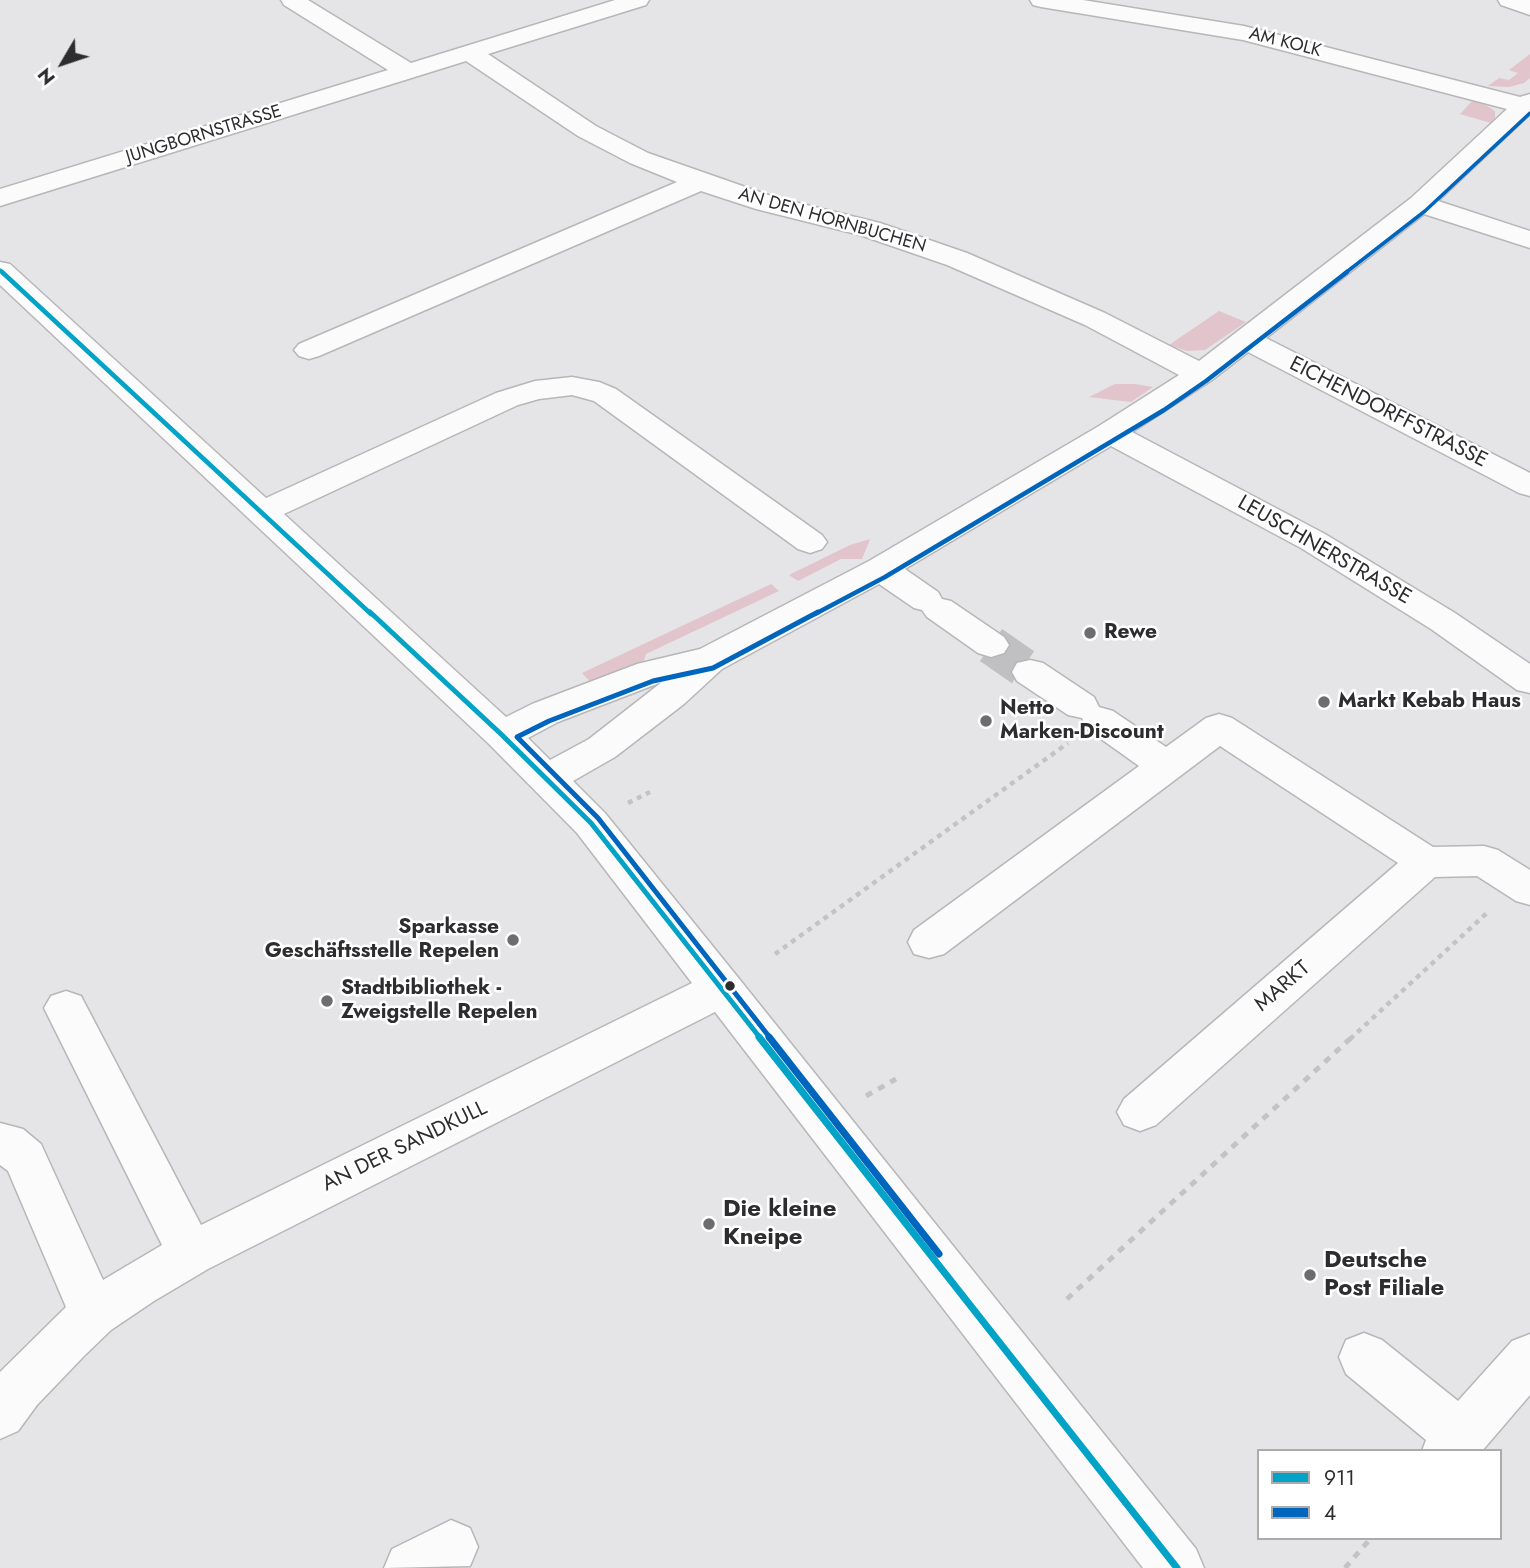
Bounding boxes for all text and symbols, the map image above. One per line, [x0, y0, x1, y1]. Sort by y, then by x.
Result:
street label: AM KOLK [1247, 24, 1323, 62]
north arrow [28, 28, 98, 98]
text: N [31, 62, 62, 91]
street label: JUNGBORNSTRASSE [124, 101, 284, 169]
street label: AN DEN HORNBUCHEN [736, 184, 928, 258]
street label: EICHENDORFFSTRASSE [1285, 352, 1491, 474]
street label: LEUSCHNERSTRASSE [1233, 491, 1415, 611]
place label: Rewe [1104, 620, 1157, 646]
marker: Rewe [1082, 625, 1098, 641]
place label: Markt Kebab Haus [1338, 689, 1521, 715]
marker: Markt Kebab Haus [1316, 694, 1332, 710]
place label: Netto Marken-Discount [1000, 696, 1164, 746]
marker: Netto Marken-Discount [978, 713, 994, 729]
place label: Sparkasse Geschäftsstelle Repelen [265, 915, 499, 965]
marker: Sparkasse Geschäftsstelle Repelen [505, 932, 521, 948]
street label: MARKT [1250, 956, 1316, 1018]
place label: Stadtbibliothek - Zweigstelle Repelen [341, 976, 538, 1026]
unlabelled marker [723, 979, 737, 993]
marker: Stadtbibliothek - Zweigstelle Repelen [319, 993, 335, 1009]
street label: AN DER SANDKULL [319, 1096, 491, 1198]
place label: Die kleine Kneipe [723, 1196, 836, 1252]
marker: Die kleine Kneipe [701, 1216, 717, 1232]
place label: Deutsche Post Filiale [1324, 1247, 1444, 1303]
marker: Deutsche Post Filiale [1302, 1267, 1318, 1283]
legend [1257, 1449, 1502, 1540]
text: 911 [1324, 1463, 1355, 1493]
text: 4 [1324, 1498, 1336, 1528]

